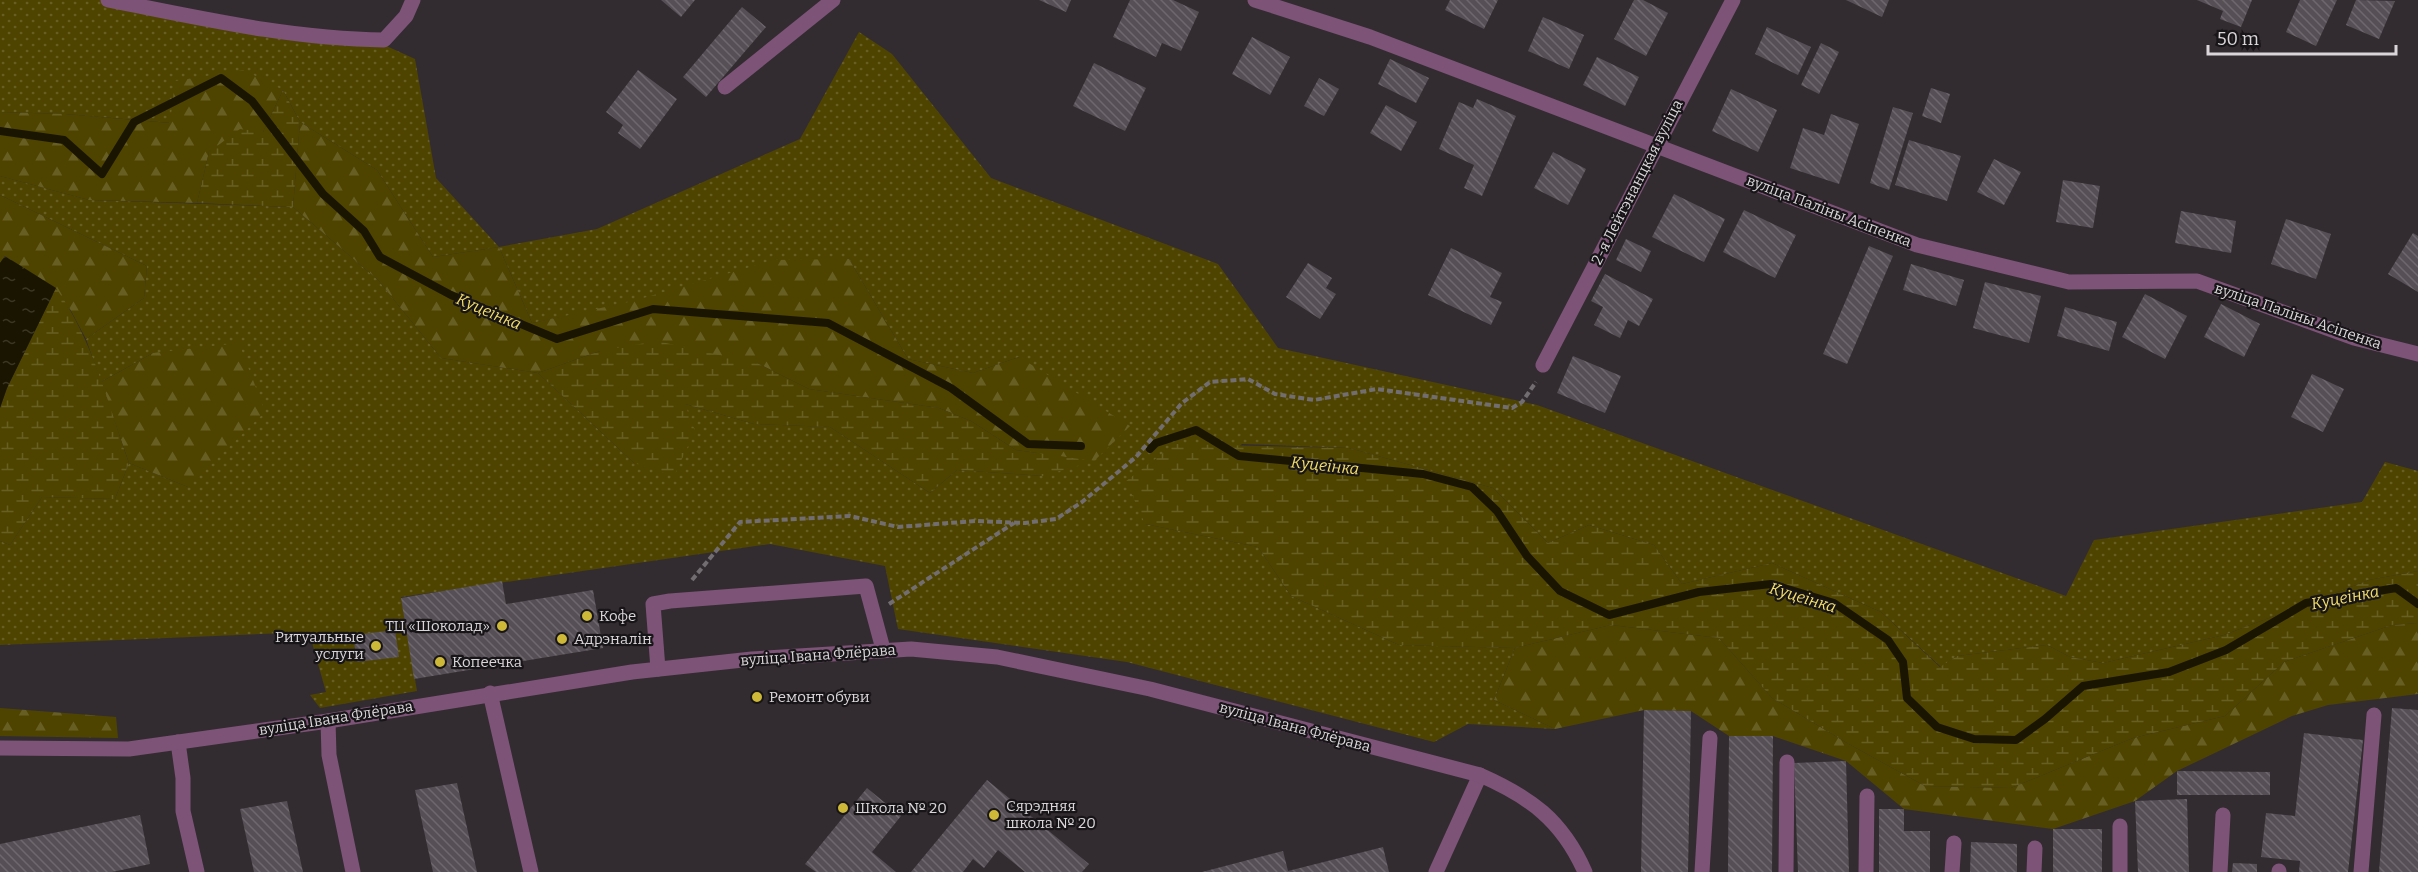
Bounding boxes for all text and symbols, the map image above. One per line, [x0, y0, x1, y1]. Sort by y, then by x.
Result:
scale bar [2208, 18, 2396, 56]
text: 50 m [2217, 28, 2259, 50]
street label: 2-я Лейтэнанцкая вуліца [1588, 97, 1686, 267]
street label: вуліца Паліны Асіпенка [1744, 171, 1914, 251]
street label: вуліца Паліны Асіпенка [2212, 279, 2384, 353]
water label: Куцеінка [453, 289, 524, 334]
water label: Куцеінка [1290, 452, 1360, 479]
water label: Куцеінка [1767, 578, 1839, 617]
water label: Куцеінка [2310, 582, 2381, 613]
place label: Кофе [599, 607, 636, 625]
marker: Кофе [580, 609, 594, 623]
place label: ТЦ «Шоколад» [385, 617, 490, 635]
marker: ТЦ «Шоколад» [495, 619, 509, 633]
place label: Ритуальные услуги [275, 628, 364, 663]
place label: Адрэналін [574, 630, 652, 648]
marker: Адрэналін [555, 632, 569, 646]
marker: Ритуальные услуги [369, 639, 383, 653]
street label: вуліца Івана Флёрава [740, 641, 896, 669]
place label: Копеечка [452, 653, 522, 671]
marker: Копеечка [433, 655, 447, 669]
place label: Ремонт обуви [769, 688, 870, 706]
marker: Ремонт обуви [750, 690, 764, 704]
street label: вуліца Івана Флёрава [258, 697, 414, 739]
street label: вуліца Івана Флёрава [1217, 698, 1373, 756]
place label: Сярэдняя школа № 20 [1006, 797, 1096, 832]
place label: Школа № 20 [855, 799, 947, 817]
marker: Школа № 20 [836, 801, 850, 815]
marker: Сярэдняя школа № 20 [987, 808, 1001, 822]

